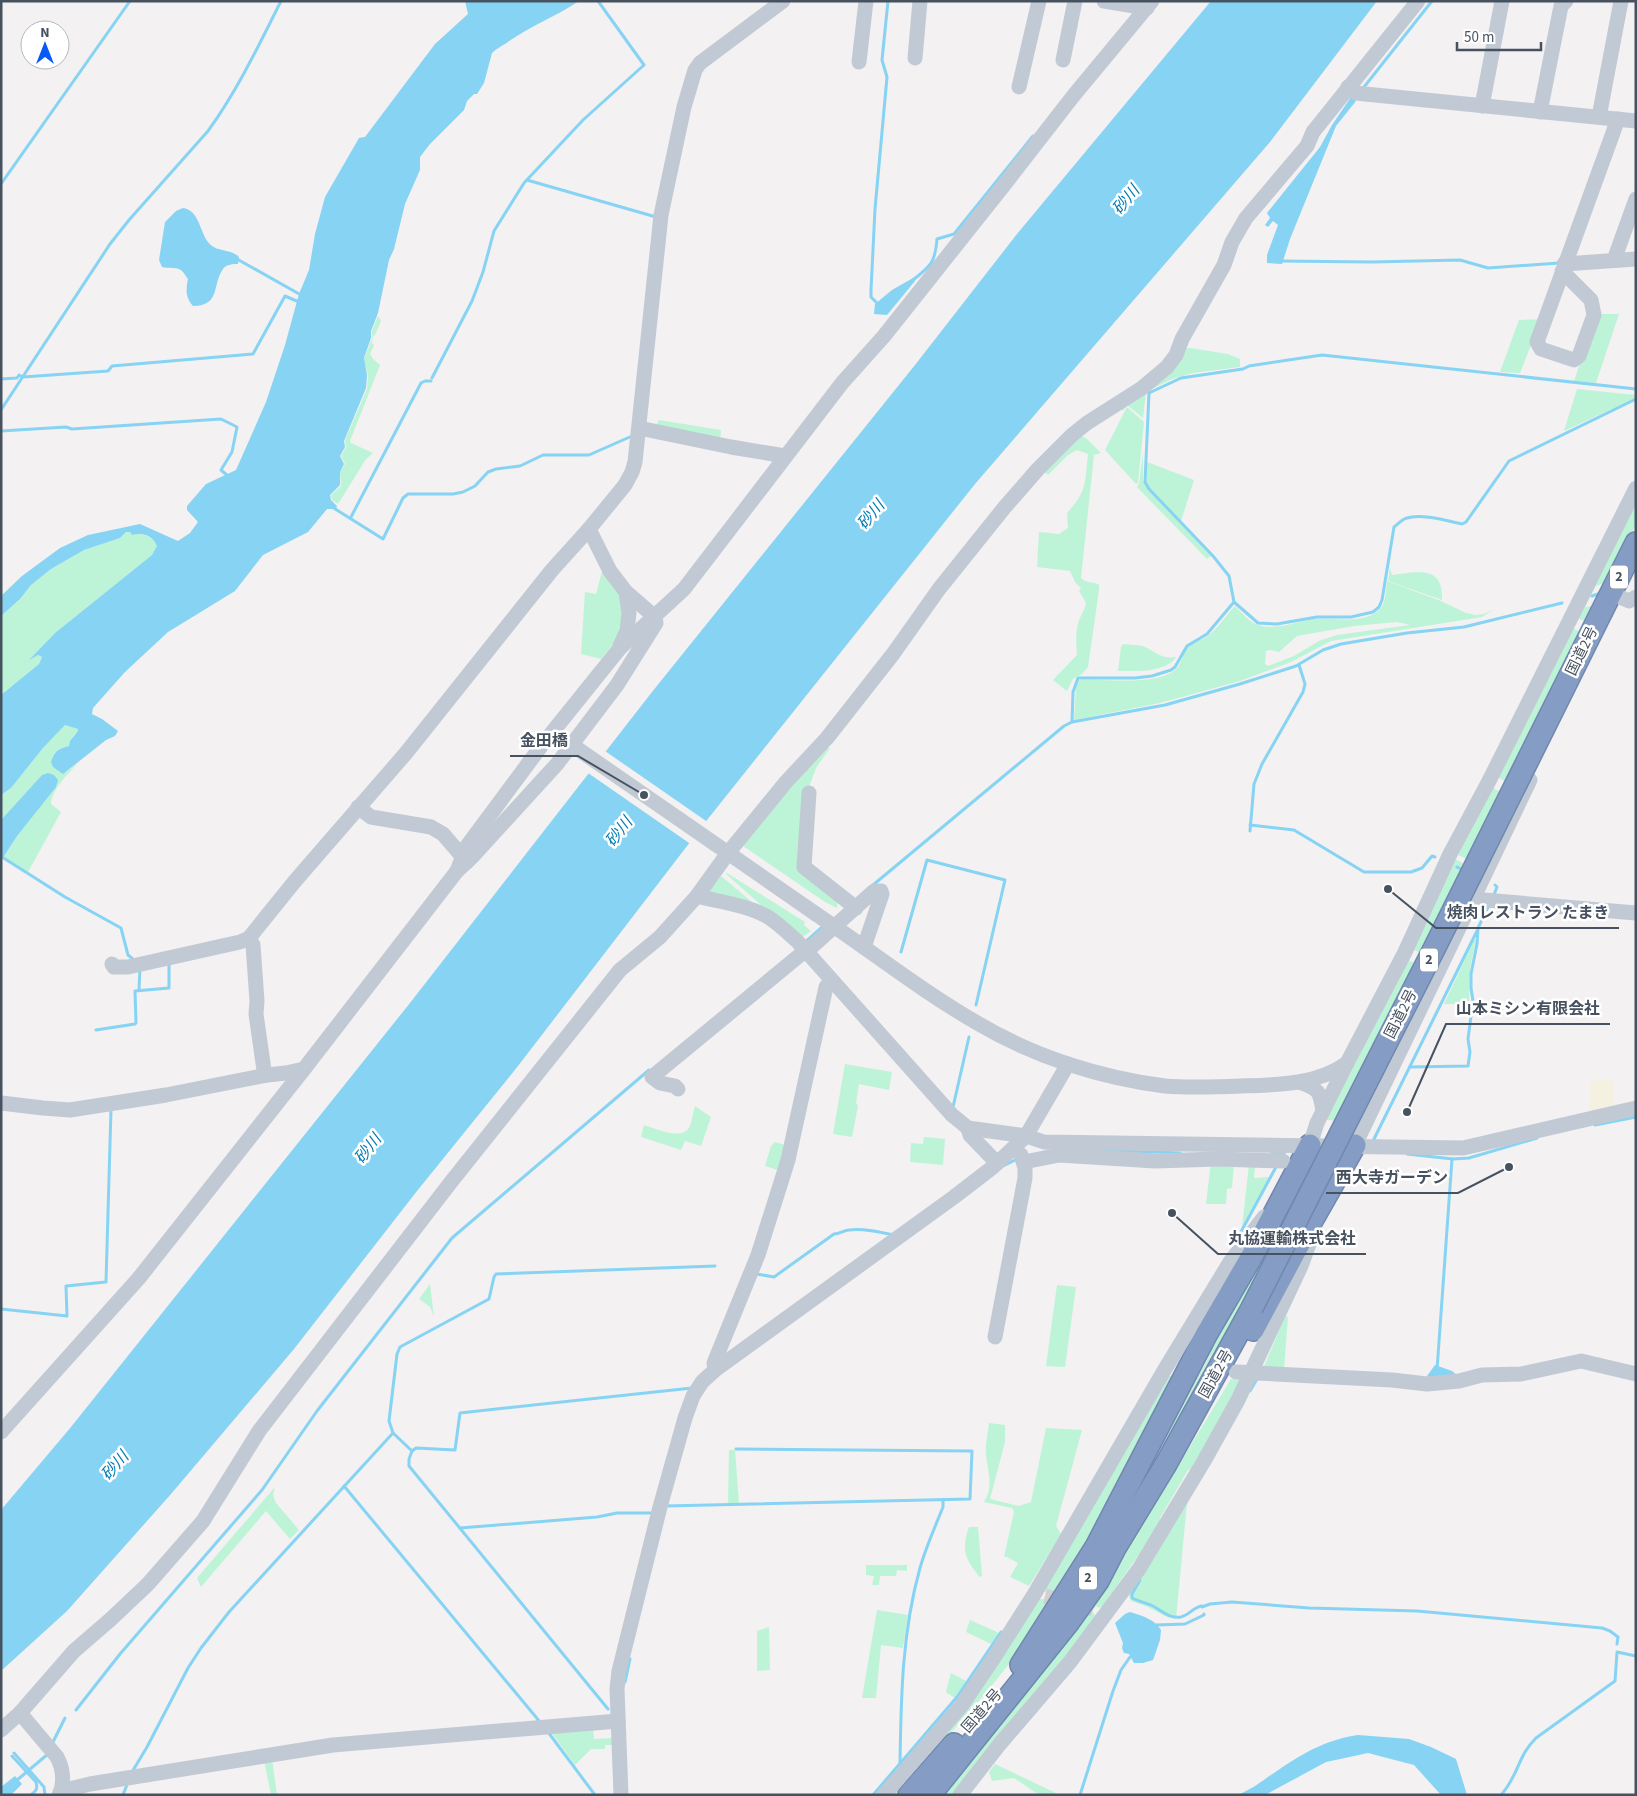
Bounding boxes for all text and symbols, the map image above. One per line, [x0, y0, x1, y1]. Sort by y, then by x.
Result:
north arrow [20, 20, 70, 70]
scale bar [1457, 20, 1541, 52]
text: N [40, 23, 50, 43]
text: 50 m [1464, 27, 1494, 48]
water label: 砂川 [1107, 179, 1146, 219]
water label: 砂川 [852, 494, 891, 534]
road number: 2 [1610, 566, 1628, 588]
street label: 国道2号 [1561, 623, 1603, 679]
callout: 金田橋 [510, 725, 578, 756]
text: 金田橋 [520, 730, 568, 752]
water label: 砂川 [600, 811, 639, 851]
callout: 焼肉レストラン たまき [1436, 897, 1619, 928]
text: 焼肉レストラン たまき [1447, 902, 1609, 924]
road number: 2 [1420, 948, 1438, 972]
street label: 国道2号 [1380, 986, 1422, 1042]
callout: 山本ミシン有限会社 [1446, 993, 1610, 1024]
text: 山本ミシン有限会社 [1456, 998, 1600, 1020]
water label: 砂川 [349, 1128, 388, 1168]
callout: 西大寺ガーデン [1326, 1162, 1458, 1193]
text: 西大寺ガーデン [1336, 1167, 1448, 1189]
callout: 丸協運輸株式会社 [1218, 1223, 1366, 1254]
text: 丸協運輸株式会社 [1228, 1228, 1356, 1250]
street label: 国道2号 [1194, 1346, 1238, 1402]
water label: 砂川 [96, 1445, 135, 1485]
road number: 2 [1079, 1566, 1097, 1590]
street label: 国道2号 [957, 1684, 1007, 1738]

